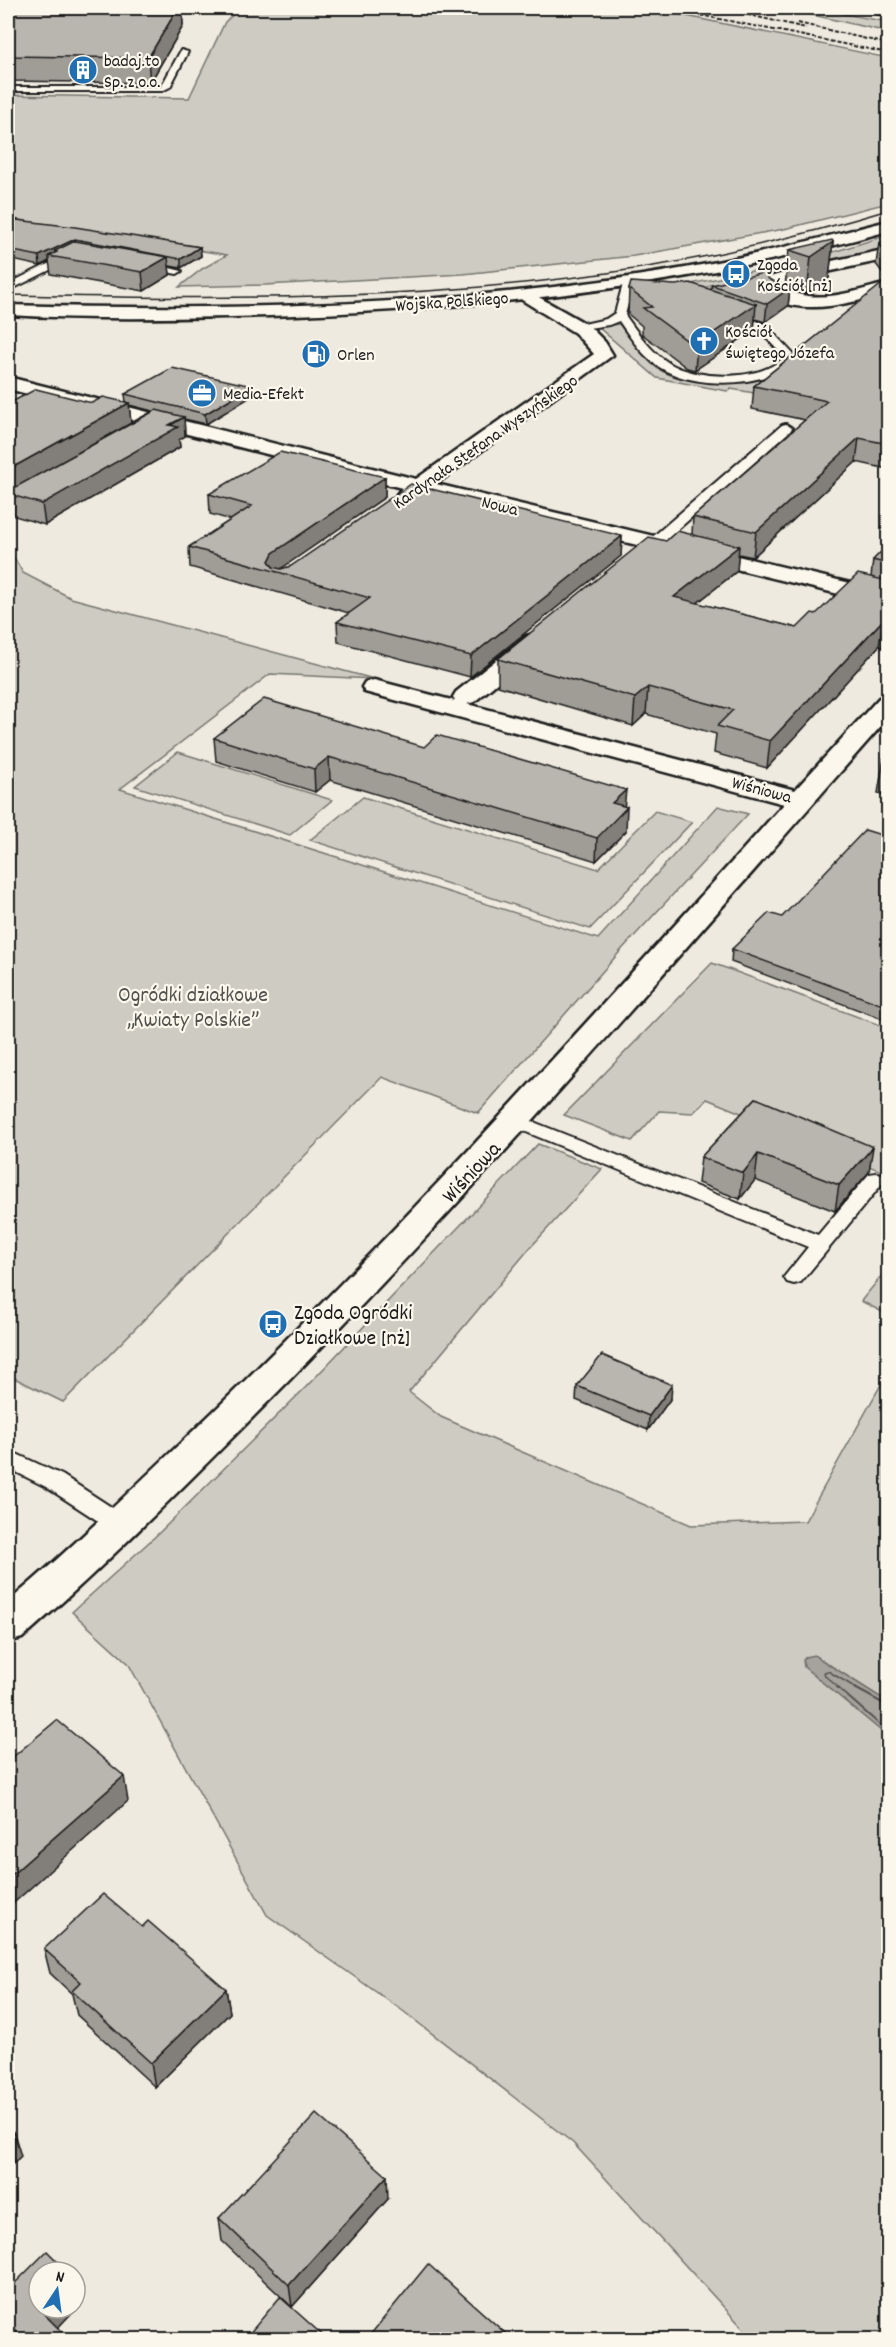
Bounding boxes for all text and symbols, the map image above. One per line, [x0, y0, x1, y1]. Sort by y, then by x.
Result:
place label: badaj.to Sp. z o.o. [104, 50, 160, 96]
building icon: badaj.to Sp. z o.o. [67, 54, 99, 86]
place label: Zgoda Kościół [nż] [757, 254, 832, 300]
bus stop icon: Zgoda Kościół [nż] [720, 258, 752, 290]
street label: Wojska Polskiego [395, 287, 509, 320]
place label: Kościół świętego Józefa [725, 321, 835, 367]
church icon: Kościół świętego Józefa [688, 325, 720, 357]
fuel station icon: Orlen [300, 338, 332, 370]
place label: Orlen [337, 344, 375, 369]
street label: Kardynała Stefana Wyszyńskiego [389, 369, 584, 517]
office icon: Media-Efekt [186, 377, 218, 409]
place label: Media-Efekt [223, 383, 305, 408]
street label: Nowa [478, 491, 521, 524]
street label: Wiśniowa [729, 771, 795, 812]
park label: Ogródki działkowe „Kwiaty Polskie” [118, 981, 268, 1037]
street label: Wiśniowa [436, 1135, 510, 1211]
place label: Zgoda Ogródki Działkowe [nż] [294, 1299, 412, 1355]
bus stop icon: Zgoda Ogródki Działkowe [nż] [257, 1308, 289, 1340]
north arrow [27, 2260, 87, 2320]
text: N [53, 2266, 66, 2290]

